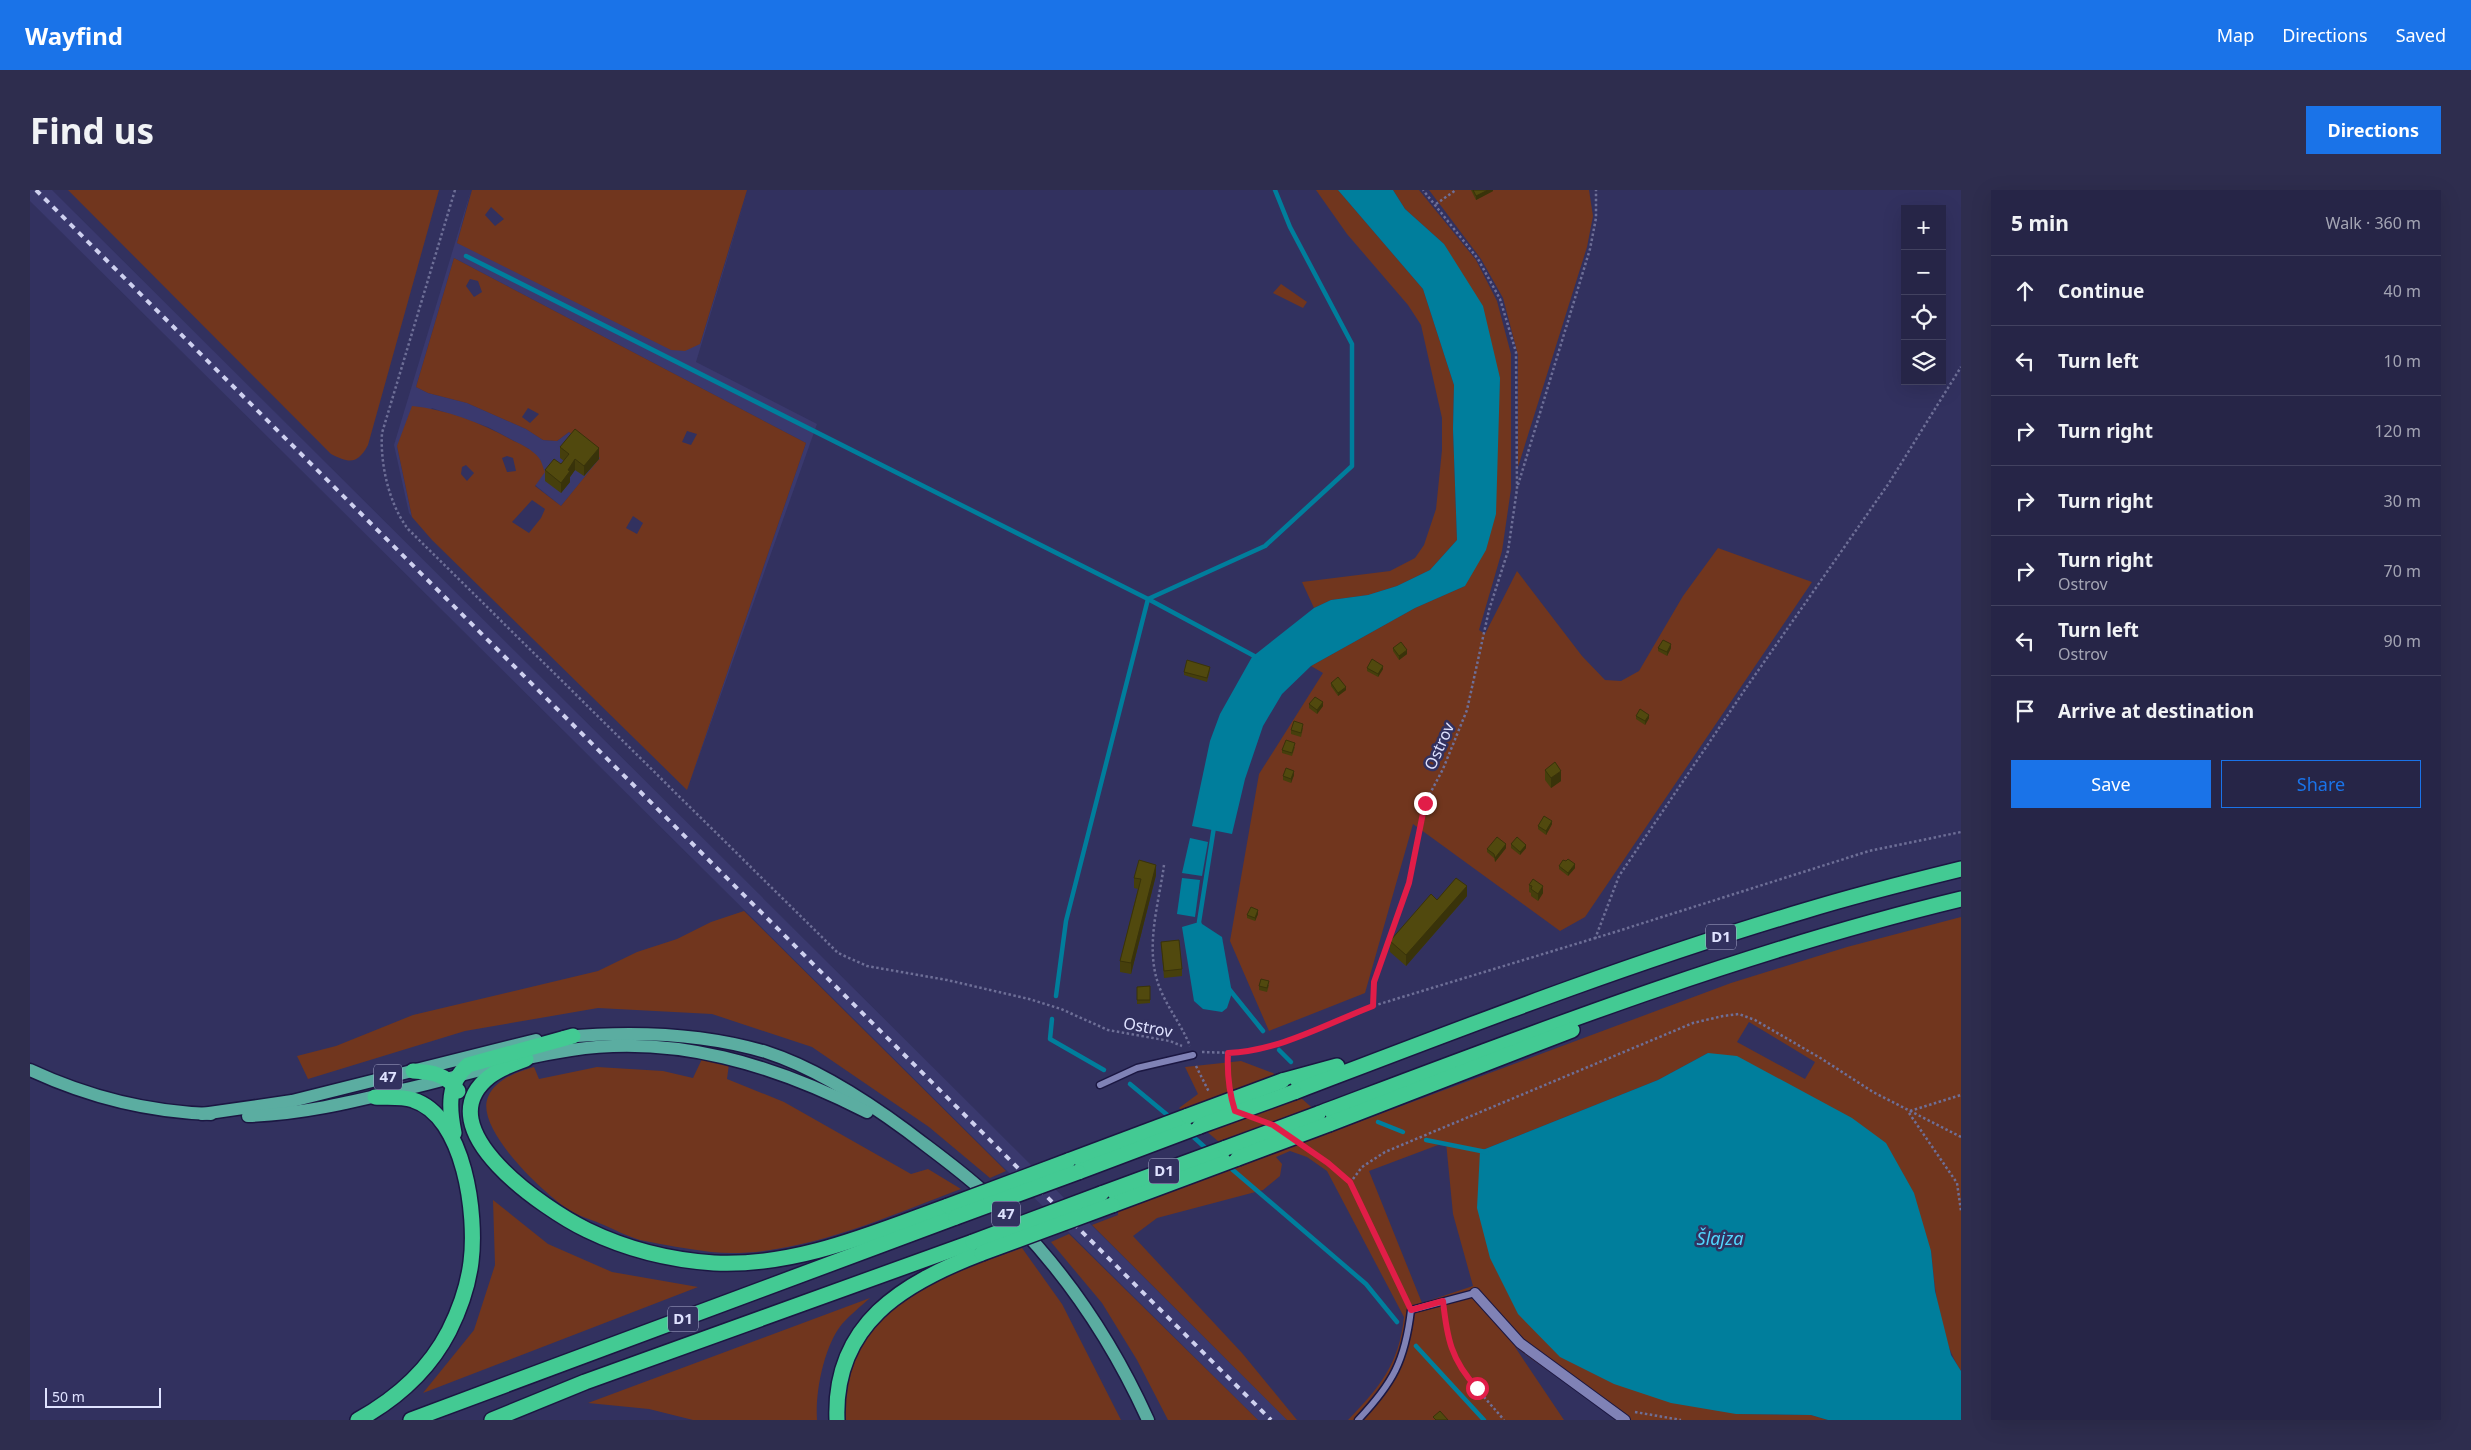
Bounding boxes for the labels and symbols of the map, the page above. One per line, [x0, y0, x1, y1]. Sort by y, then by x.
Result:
street label: Ostrov [1419, 718, 1460, 773]
route end [1414, 792, 1437, 815]
road number: D1 [1706, 924, 1736, 950]
street label: Ostrov [1121, 1011, 1175, 1043]
road number: 47 [374, 1064, 402, 1090]
road number: D1 [1149, 1158, 1179, 1184]
road number: 47 [992, 1202, 1020, 1226]
water label: Šlajza [1697, 1226, 1743, 1250]
road number: D1 [668, 1306, 698, 1332]
route start [1466, 1377, 1489, 1400]
scale bar [45, 1385, 161, 1408]

